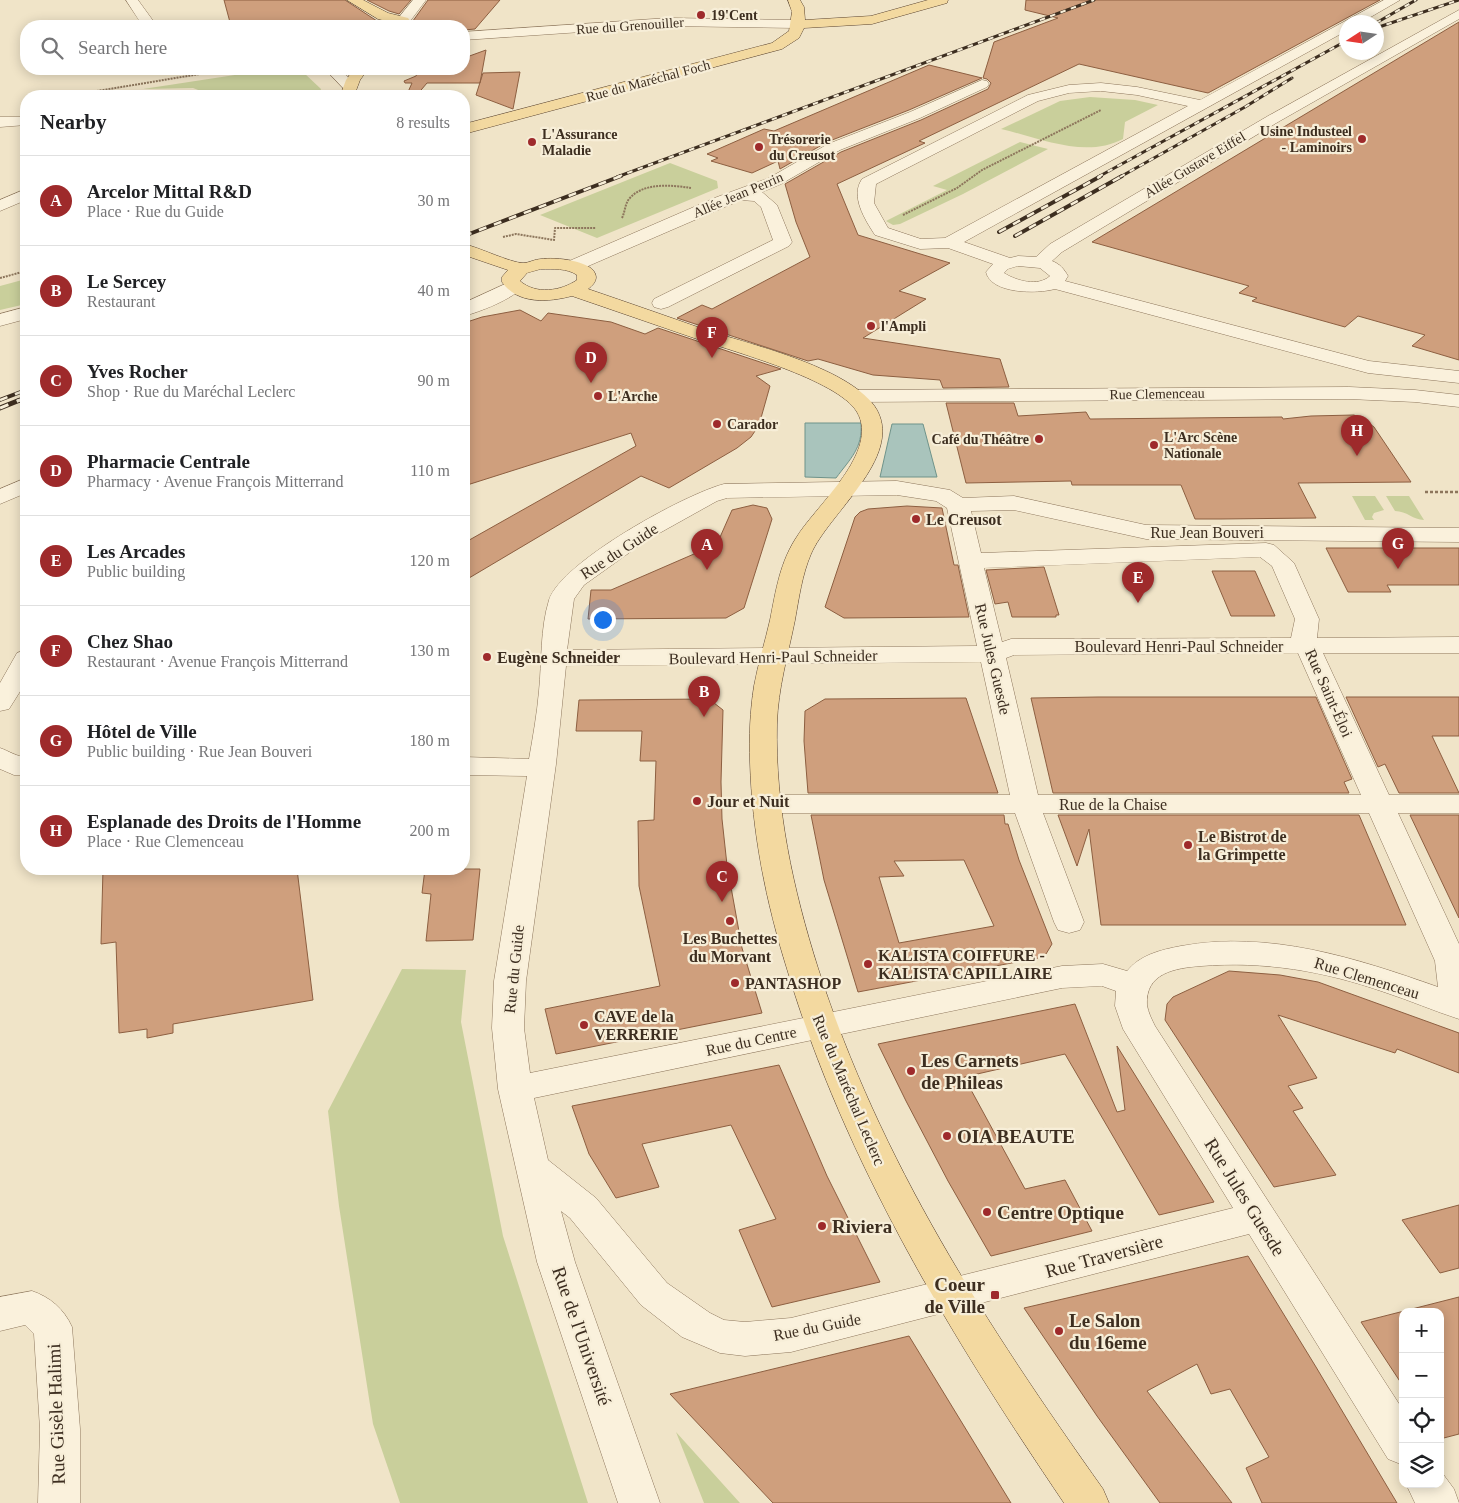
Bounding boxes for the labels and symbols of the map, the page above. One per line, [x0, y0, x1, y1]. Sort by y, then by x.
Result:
place label: 19'Cent [711, 8, 758, 23]
marker: 19'Cent [695, 9, 707, 21]
street label: Rue du Grenouiller [576, 15, 685, 37]
north arrow [1339, 15, 1384, 60]
street label: Rue du Maréchal Foch [584, 57, 712, 105]
place label: Usine Industeel - Laminoirs [1260, 124, 1353, 155]
place label: L'Assurance Maladie [542, 127, 617, 158]
street label: Allée Gustave Eiffel [1142, 129, 1248, 201]
place label: Trésorerie du Creusot [769, 132, 836, 163]
marker: Usine Industeel - Laminoirs [1356, 133, 1368, 145]
marker: L'Assurance Maladie [526, 136, 538, 148]
marker: Trésorerie du Creusot [753, 141, 765, 153]
street label: Allée Jean Perrin [691, 169, 785, 221]
pin: F [696, 317, 728, 358]
place label: l'Ampli [881, 319, 926, 334]
marker: l'Ampli [865, 320, 877, 332]
pin: D [575, 342, 607, 383]
street label: Rue Clemenceau [1109, 386, 1205, 402]
place label: L'Arche [608, 389, 658, 404]
marker: L'Arche [592, 390, 604, 402]
pin: H [1341, 415, 1373, 456]
place label: Carador [727, 417, 778, 432]
marker: Carador [711, 418, 723, 430]
place label: L'Arc Scène Nationale [1164, 430, 1237, 461]
place label: Café du Théâtre [932, 432, 1029, 447]
marker: Café du Théâtre [1033, 433, 1045, 445]
marker: L'Arc Scène Nationale [1148, 439, 1160, 451]
place label: Le Creusot [926, 511, 1002, 528]
marker: Le Creusot [910, 513, 922, 525]
street label: Rue du Guide [577, 520, 661, 582]
street label: Rue Jean Bouveri [1150, 524, 1264, 541]
pin: G [1382, 528, 1414, 569]
pin: A [691, 529, 723, 570]
pin: E [1122, 562, 1154, 603]
street label: Rue Jules Guesde [972, 602, 1014, 716]
your location [590, 607, 616, 633]
street label: Boulevard Henri-Paul Schneider [1075, 638, 1284, 655]
street label: Rue Saint-Éloi [1302, 646, 1357, 740]
street label: Boulevard Henri-Paul Schneider [668, 647, 878, 667]
place label: Eugène Schneider [497, 649, 620, 667]
marker: Eugène Schneider [481, 651, 493, 663]
pin: B [688, 676, 720, 717]
place label: Jour et Nuit [707, 793, 790, 810]
marker: Jour et Nuit [691, 795, 703, 807]
street label: Rue de la Chaise [1059, 796, 1167, 813]
place label: Le Bistrot de la Grimpette [1198, 828, 1287, 864]
marker: Le Bistrot de la Grimpette [1182, 839, 1194, 851]
pin: C [706, 861, 738, 902]
marker: Les Buchettes du Morvant [724, 915, 736, 927]
street label: Rue du Guide [501, 924, 527, 1014]
place label: Les Buchettes du Morvant [683, 930, 777, 965]
place label: KALISTA COIFFURE - KALISTA CAPILLAIRE [878, 947, 1052, 982]
street label: Rue Clemenceau [1312, 954, 1422, 1002]
marker: KALISTA COIFFURE - KALISTA CAPILLAIRE [862, 958, 874, 970]
place label: PANTASHOP [745, 975, 842, 992]
marker: PANTASHOP [729, 977, 741, 989]
place label: CAVE de la VERRERIE [594, 1008, 678, 1043]
street label: Rue du Maréchal Leclerc [809, 1012, 889, 1168]
marker: CAVE de la VERRERIE [578, 1019, 590, 1031]
street label: Rue du Centre [704, 1023, 798, 1059]
place label: Les Carnets de Phileas [921, 1050, 1019, 1093]
marker: Les Carnets de Phileas [905, 1065, 917, 1077]
place label: OIA BEAUTE [957, 1126, 1075, 1147]
marker: OIA BEAUTE [941, 1130, 953, 1142]
street label: Rue Jules Guesde [1200, 1134, 1290, 1260]
place label: Centre Optique [997, 1202, 1124, 1223]
marker: Centre Optique [981, 1206, 993, 1218]
place label: Riviera [832, 1216, 893, 1237]
marker: Riviera [816, 1220, 828, 1232]
street label: Rue Traversière [1043, 1230, 1165, 1282]
street label: Rue de l'Université [548, 1264, 616, 1408]
place label: Coeur de Ville [924, 1274, 986, 1317]
marker: Coeur de Ville [989, 1289, 1001, 1301]
street label: Rue du Guide [772, 1310, 862, 1344]
place label: Le Salon du 16eme [1069, 1310, 1147, 1353]
marker: Le Salon du 16eme [1053, 1325, 1065, 1337]
street label: Rue Gisèle Halimi [43, 1343, 69, 1485]

